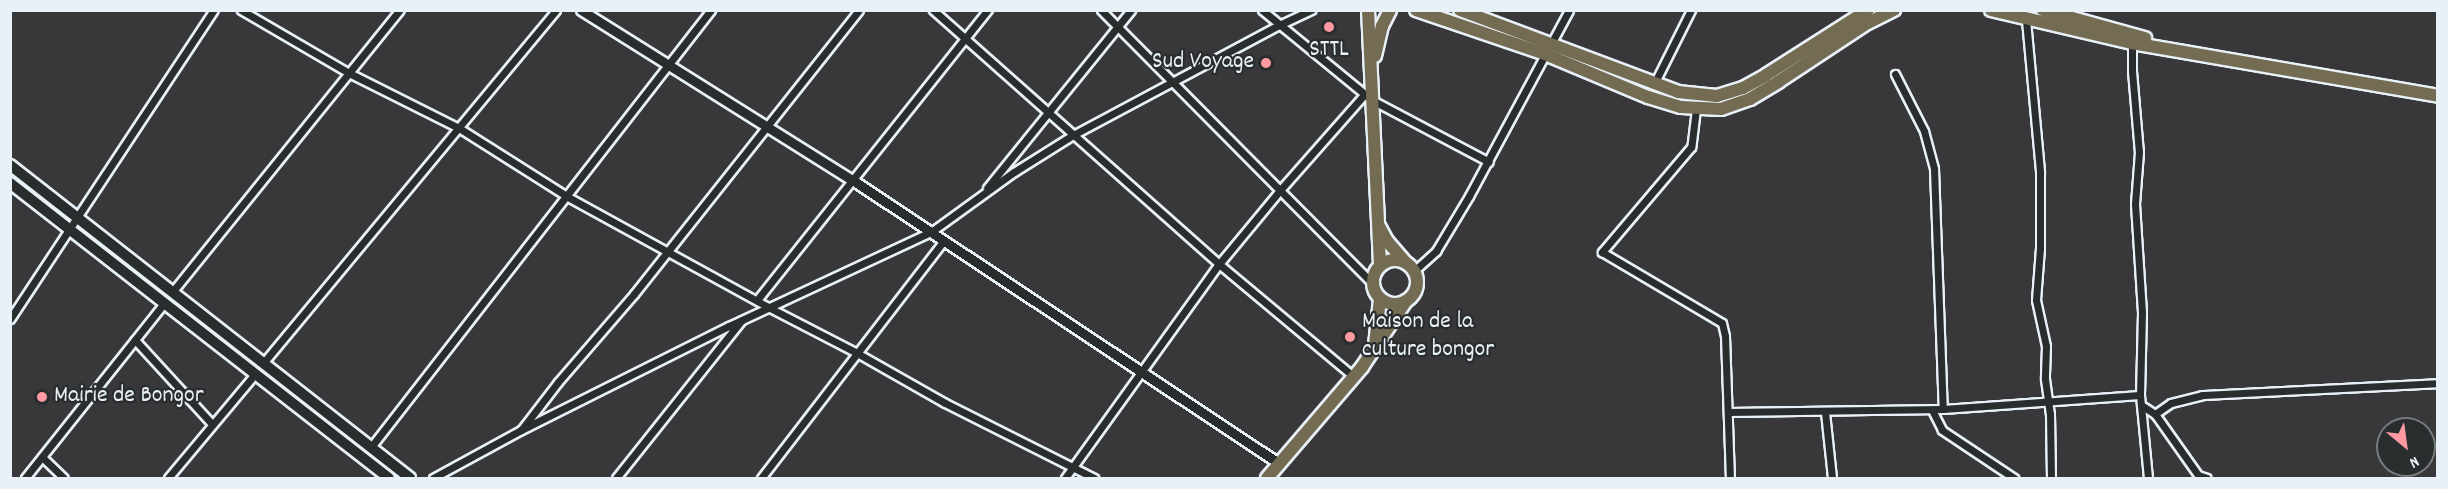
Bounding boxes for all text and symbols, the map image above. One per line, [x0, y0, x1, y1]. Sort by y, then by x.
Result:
marker: STTL [1322, 20, 1336, 34]
place label: STTL [1309, 37, 1349, 65]
place label: Sud Voyage [1152, 49, 1254, 77]
marker: Sud Voyage [1259, 56, 1273, 70]
place label: Maison de la culture bongor [1362, 309, 1494, 365]
marker: Maison de la culture bongor [1343, 330, 1357, 344]
place label: Mairie de Bongor [54, 383, 204, 411]
marker: Mairie de Bongor [35, 390, 49, 404]
north arrow [2376, 417, 2436, 477]
text: N [2405, 449, 2423, 473]

